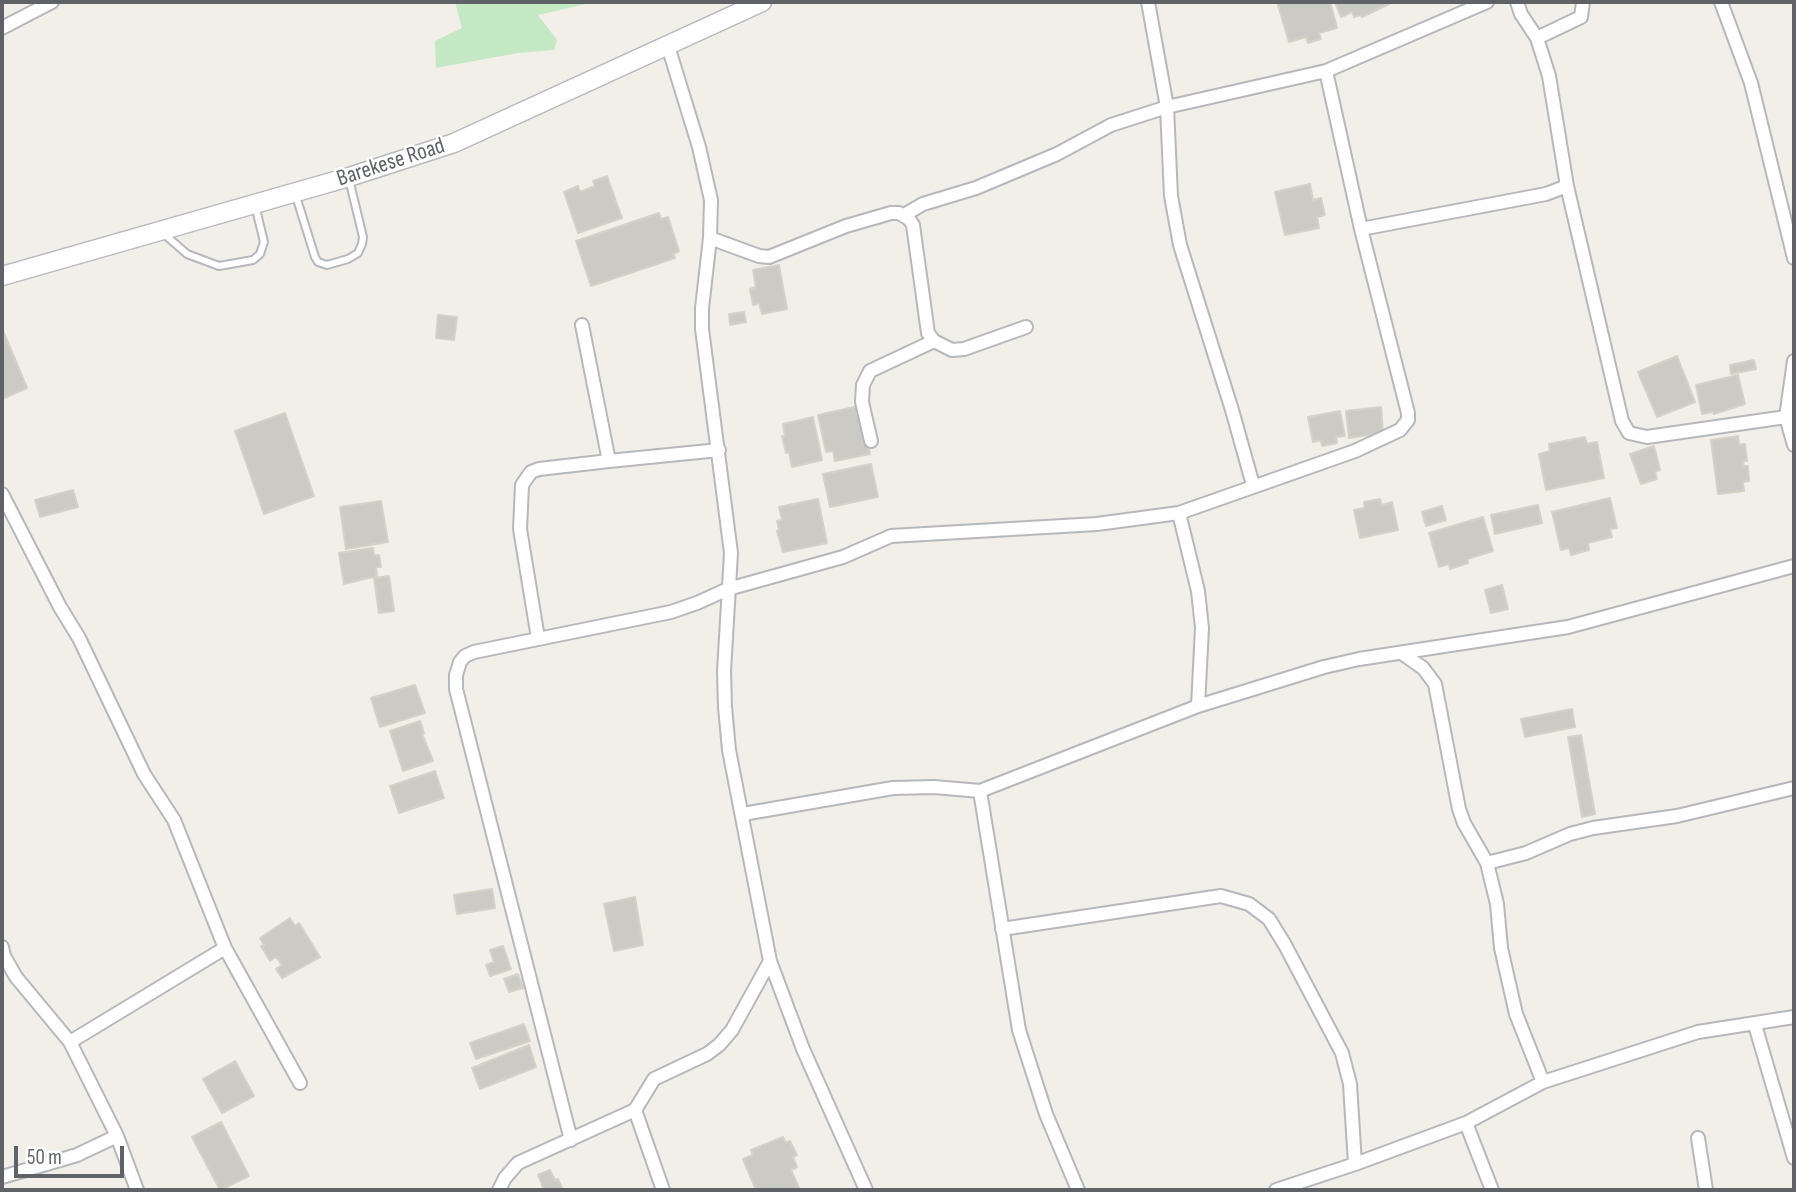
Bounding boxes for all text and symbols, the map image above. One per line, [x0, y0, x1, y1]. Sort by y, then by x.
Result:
street label: Barekese Road [334, 133, 448, 193]
scale bar [18, 1132, 128, 1176]
text: 50 m [27, 1145, 62, 1170]

